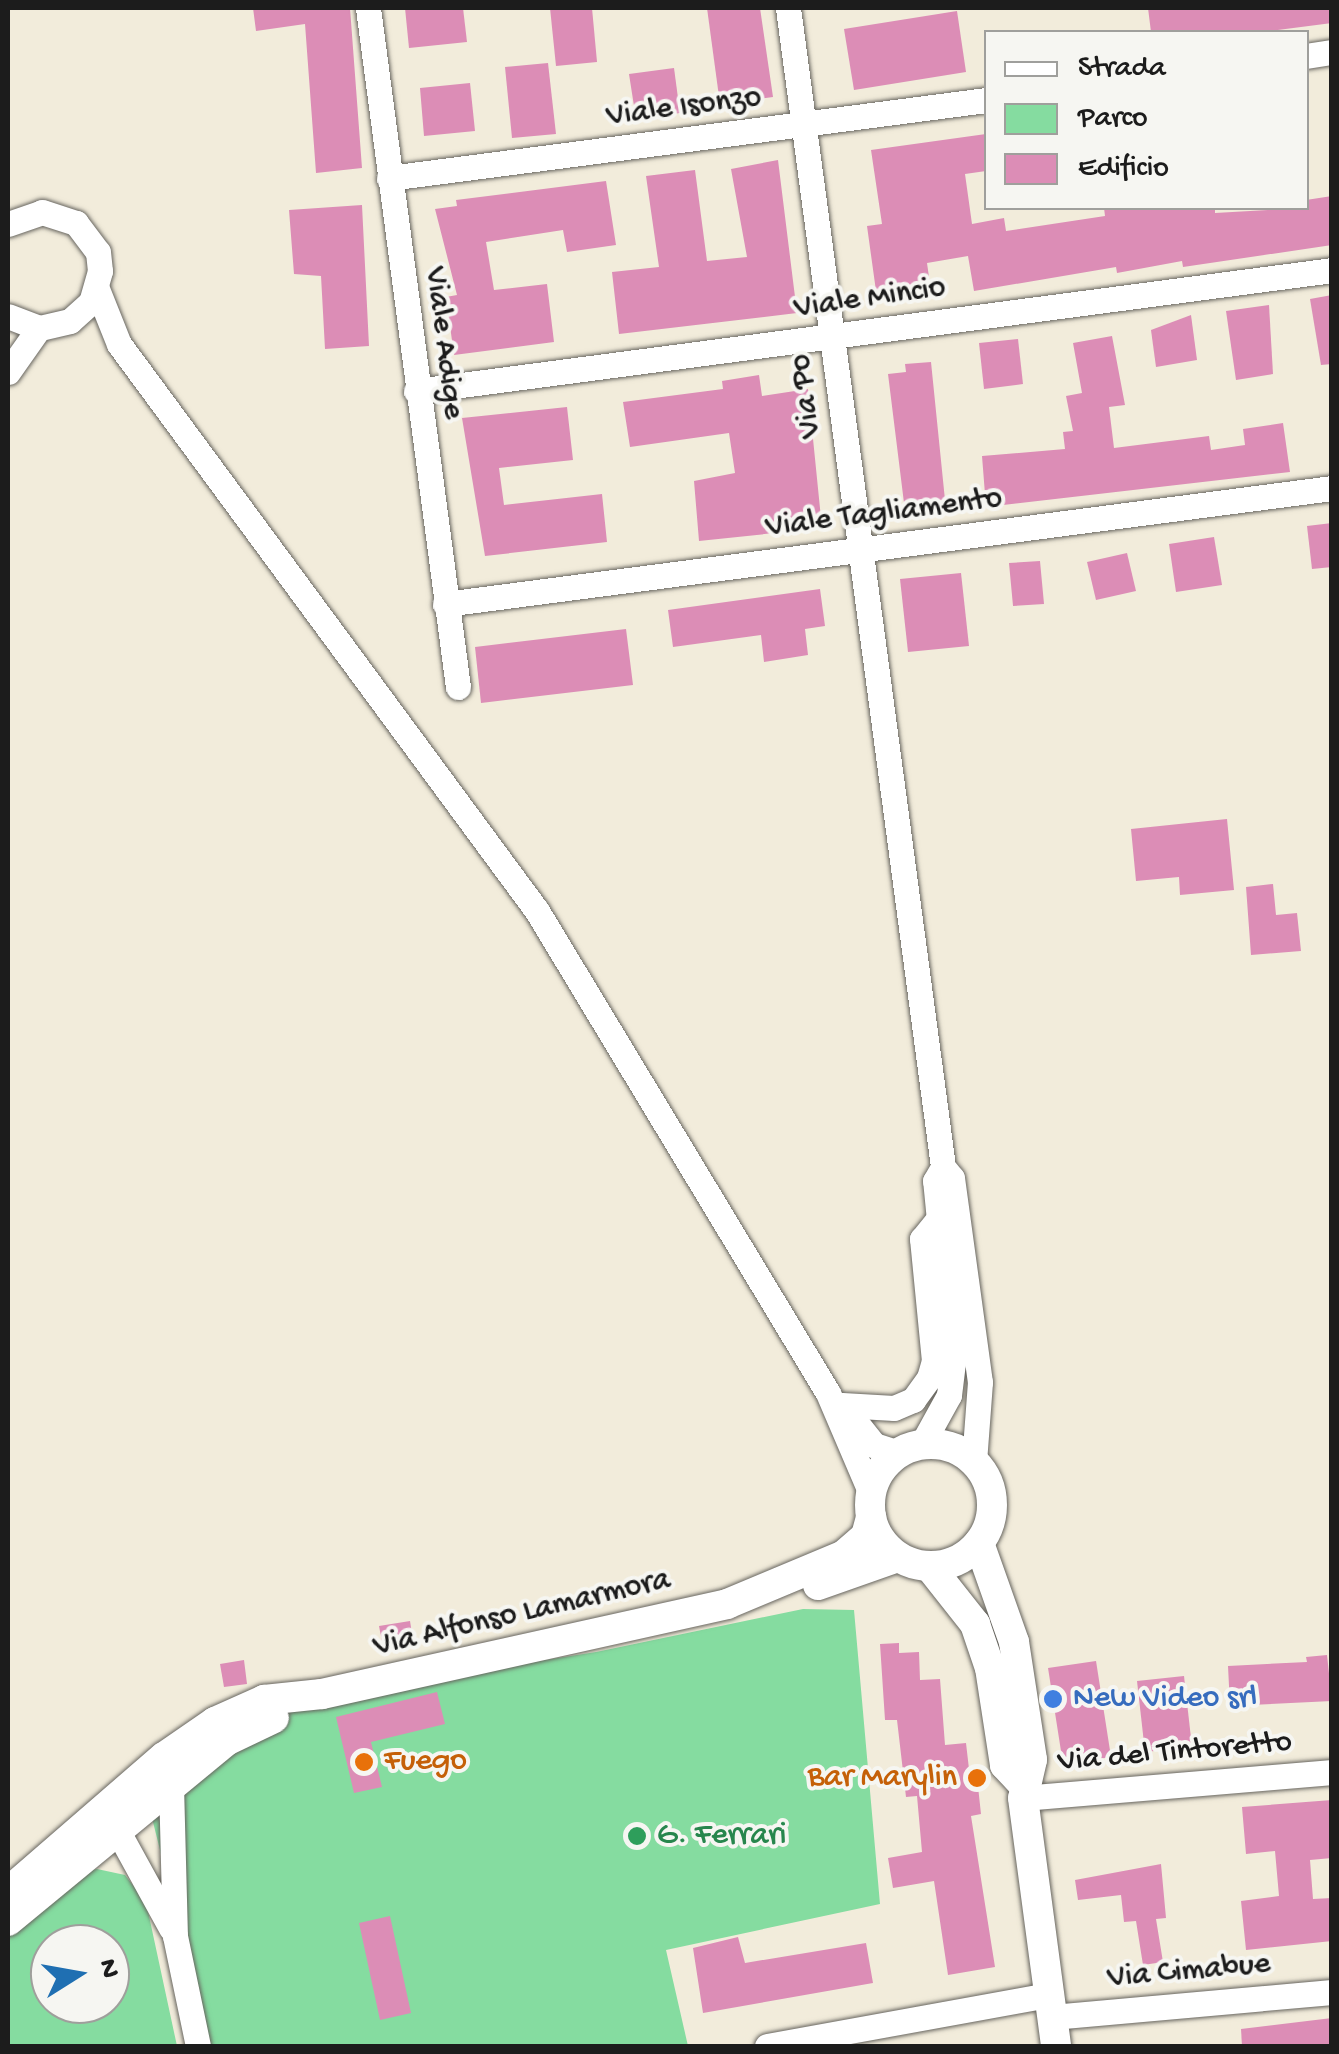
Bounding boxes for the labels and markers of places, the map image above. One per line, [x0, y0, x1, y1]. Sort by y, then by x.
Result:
place label: New Video srl [1073, 1680, 1257, 1718]
marker: New Video srl [1042, 1688, 1064, 1710]
place label: Fuego [384, 1743, 467, 1781]
marker: Fuego [353, 1751, 375, 1773]
place label: Bar Marylin [808, 1759, 957, 1797]
marker: Bar Marylin [966, 1767, 988, 1789]
place label: G. Ferrari [657, 1817, 786, 1855]
marker: G. Ferrari [626, 1825, 648, 1847]

